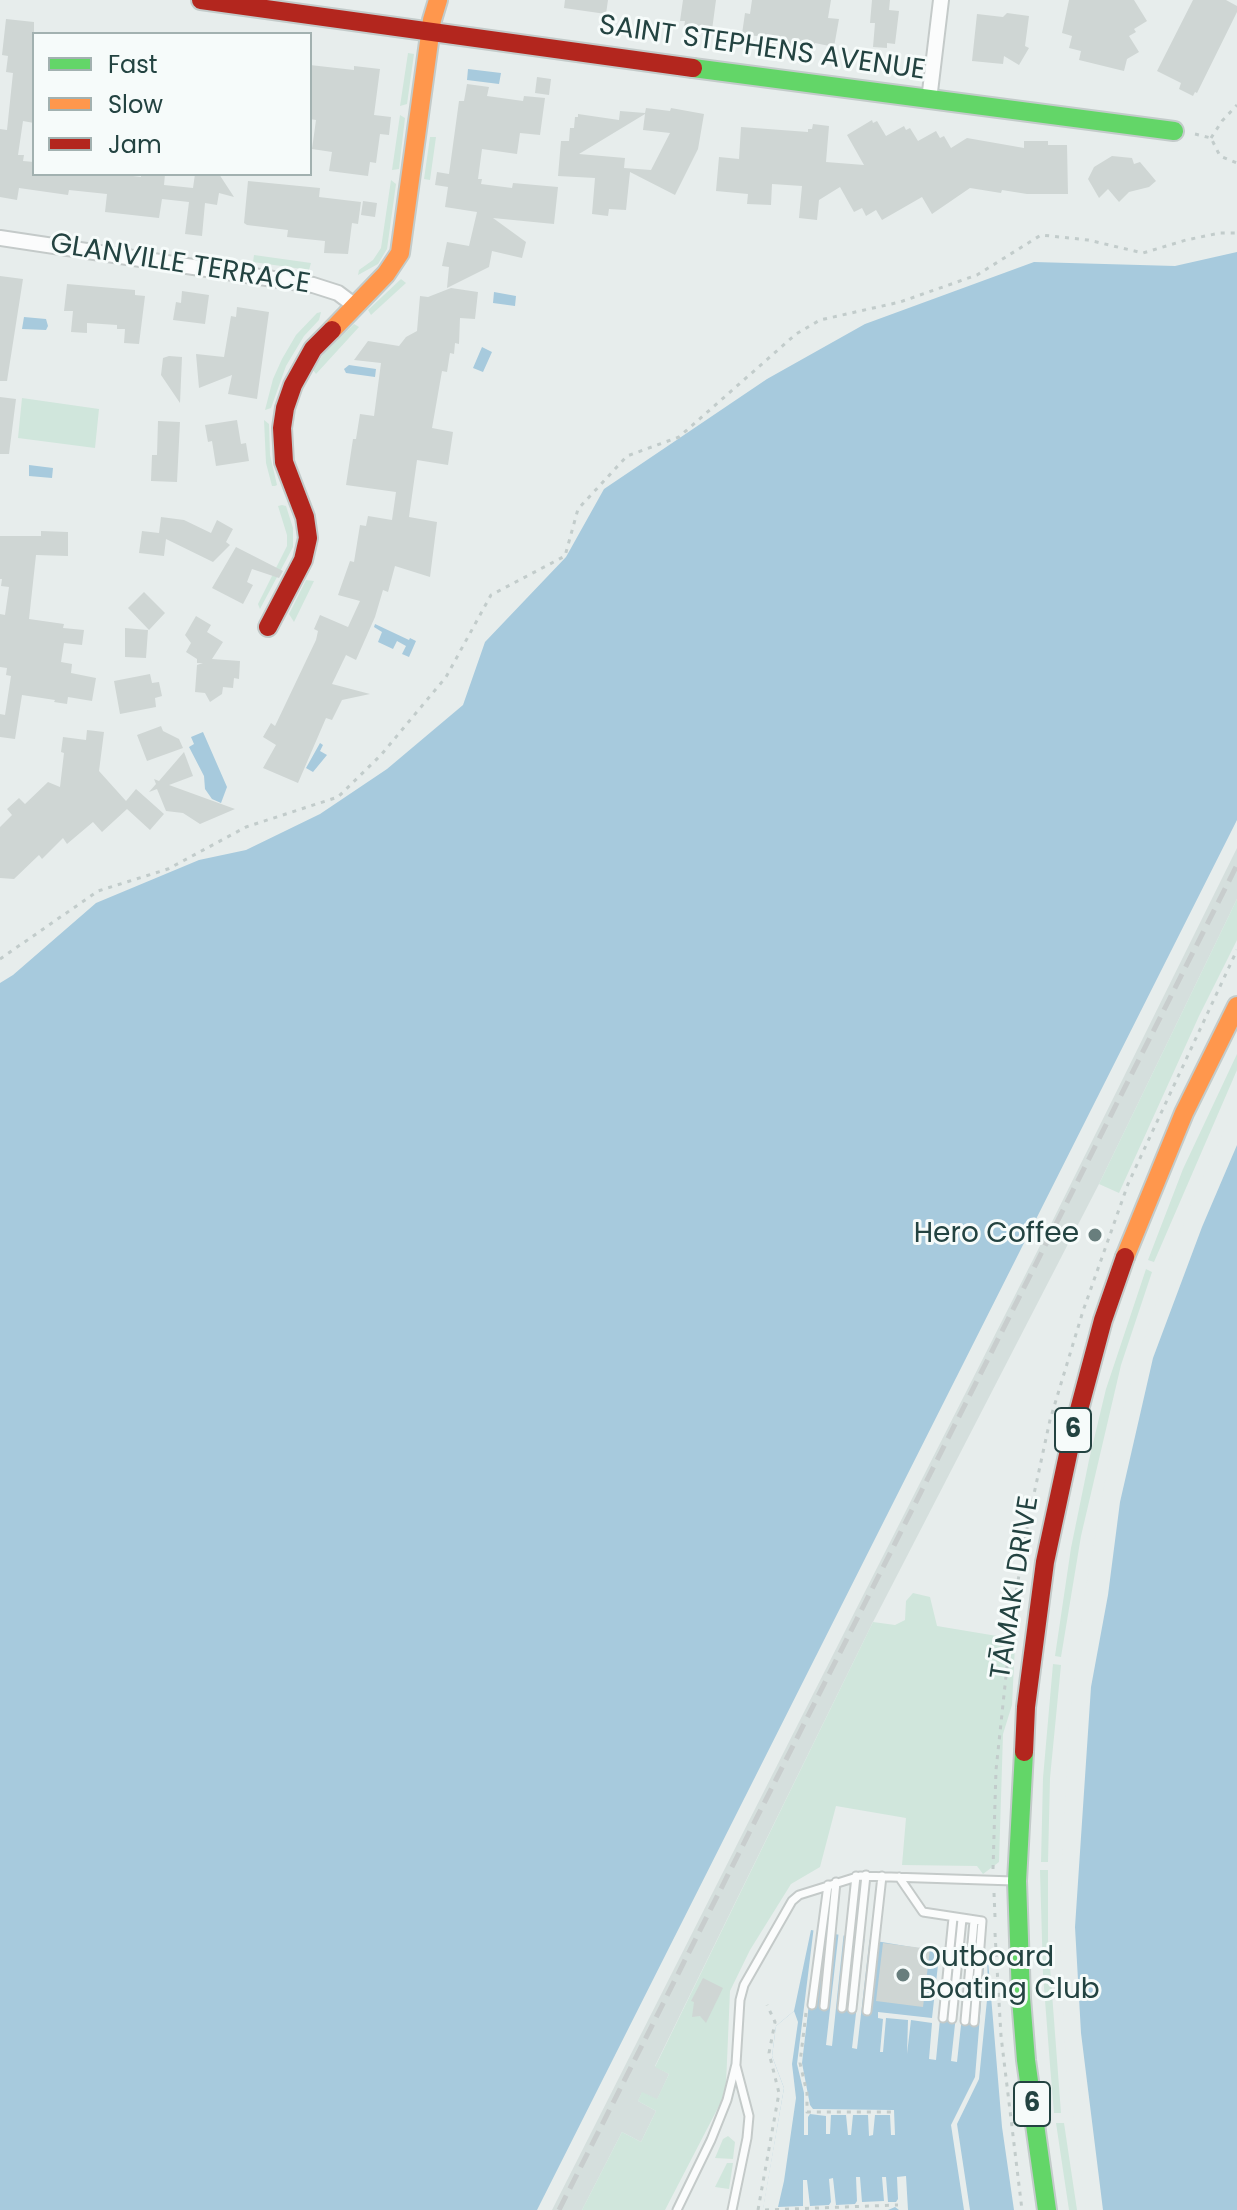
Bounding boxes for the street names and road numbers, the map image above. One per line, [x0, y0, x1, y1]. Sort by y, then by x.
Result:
street label: SAINT STEPHENS AVENUE [597, 9, 927, 89]
street label: GLANVILLE TERRACE [48, 228, 312, 302]
road number: 6 [1055, 1408, 1091, 1452]
street label: TĀMAKI DRIVE [985, 1494, 1047, 1682]
road number: 6 [1014, 2082, 1050, 2126]

